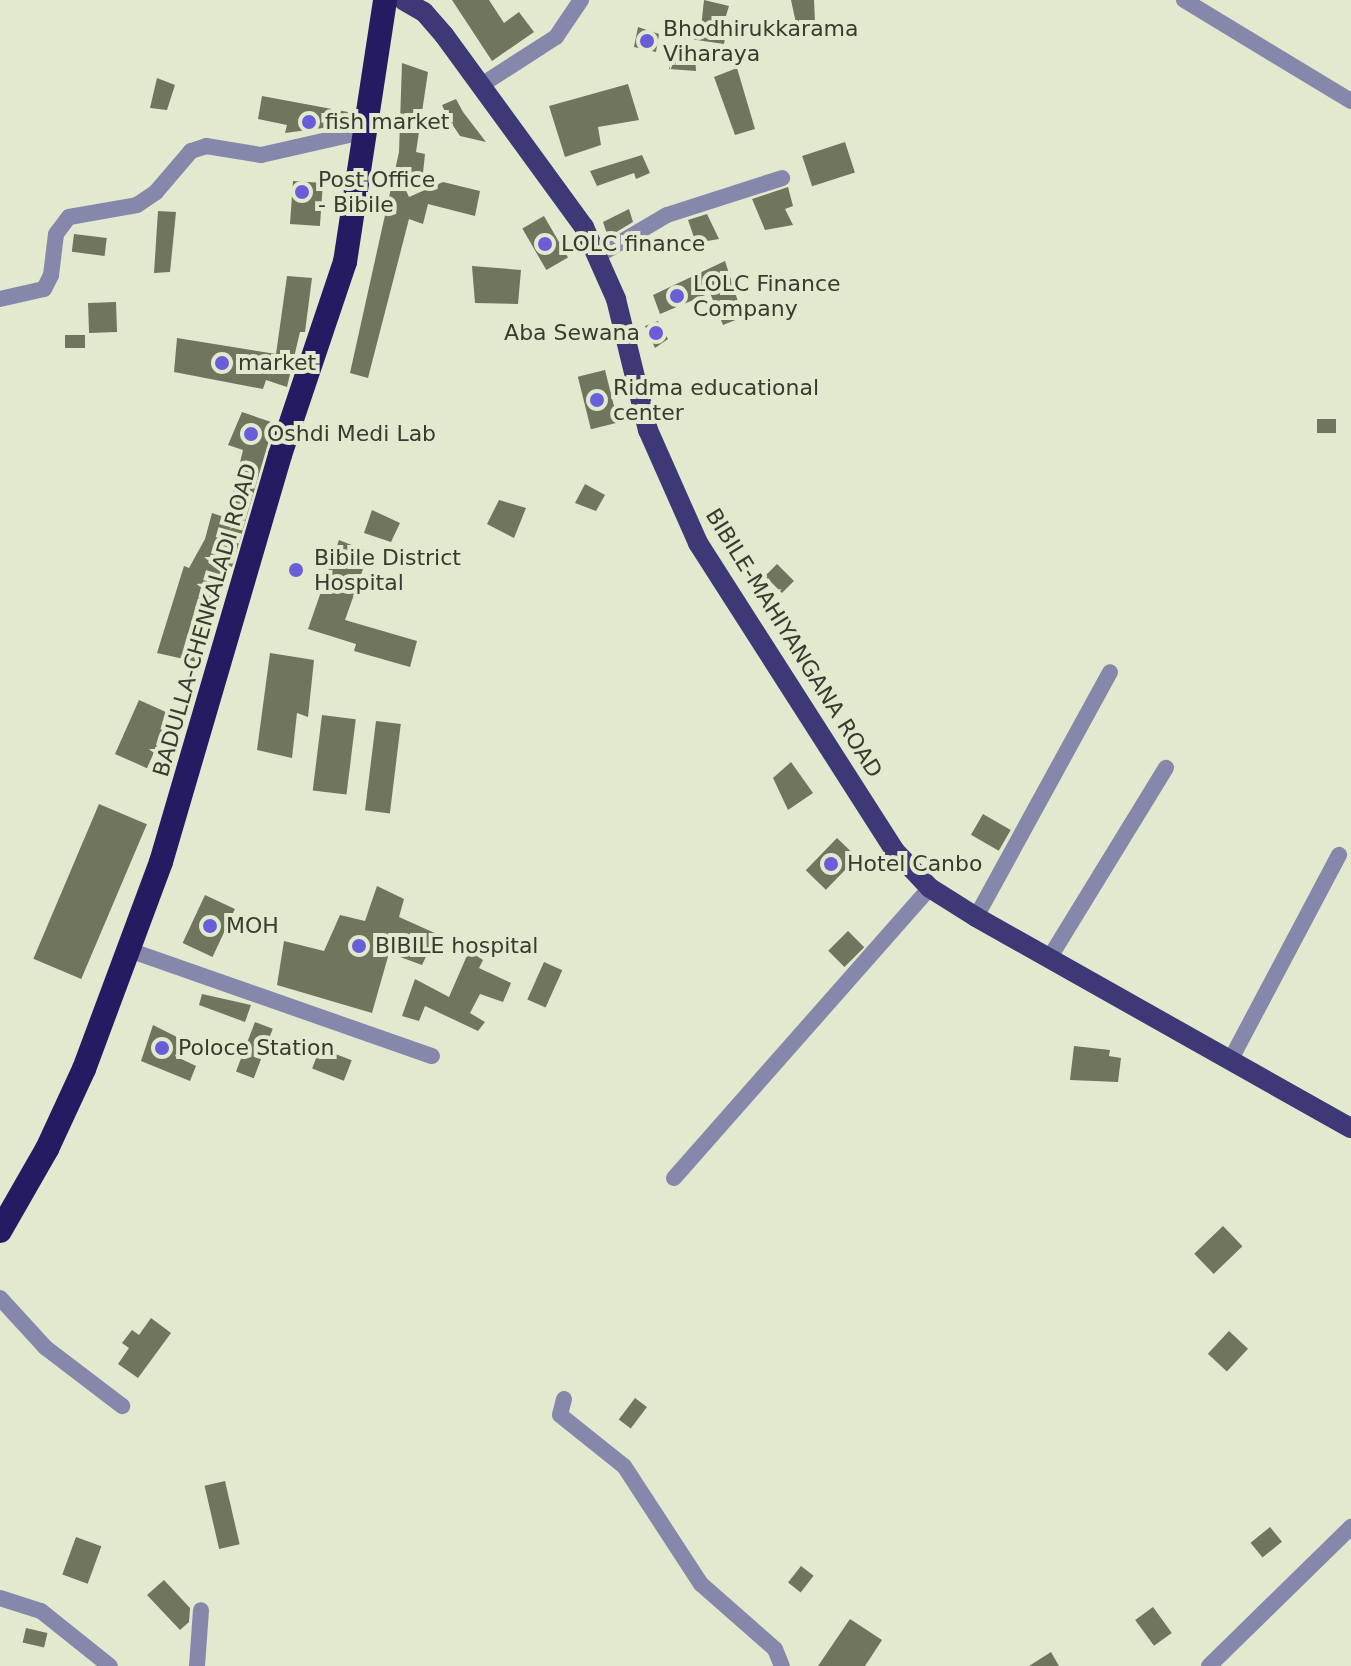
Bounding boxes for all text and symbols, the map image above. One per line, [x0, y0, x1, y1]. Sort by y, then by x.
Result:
place label: Bhodhirukkarama Viharaya [663, 15, 859, 66]
marker: Bhodhirukkarama Viharaya [638, 32, 656, 50]
place label: fish market [325, 109, 449, 135]
marker: fish market [300, 113, 318, 131]
place label: Post Office - Bibile [318, 166, 435, 218]
marker: Post Office - Bibile [293, 183, 311, 201]
place label: LOLC finance [561, 231, 705, 257]
marker: LOLC finance [536, 235, 554, 253]
place label: LOLC Finance Company [693, 270, 841, 322]
marker: LOLC Finance Company [668, 287, 686, 305]
place label: Aba Sewana [504, 320, 640, 346]
marker: Aba Sewana [647, 324, 665, 342]
place label: market [238, 350, 316, 376]
marker: market [213, 354, 231, 372]
place label: Ridma educational center [613, 374, 819, 426]
marker: Ridma educational center [588, 391, 606, 409]
place label: Oshdi Medi Lab [267, 421, 436, 447]
marker: Oshdi Medi Lab [242, 425, 260, 443]
street label: BADULLA-CHENKALADI ROAD [148, 460, 262, 780]
street label: BIBILE-MAHIYANGANA ROAD [700, 504, 888, 782]
place label: Bibile District Hospital [314, 544, 461, 596]
marker: Bibile District Hospital [285, 559, 307, 581]
place label: Hotel Canbo [847, 851, 982, 877]
marker: Hotel Canbo [822, 855, 840, 873]
place label: MOH [226, 913, 279, 939]
marker: MOH [201, 917, 219, 935]
place label: BIBILE hospital [375, 933, 538, 959]
marker: BIBILE hospital [350, 937, 368, 955]
place label: Poloce Station [178, 1035, 334, 1061]
marker: Poloce Station [153, 1039, 171, 1057]

